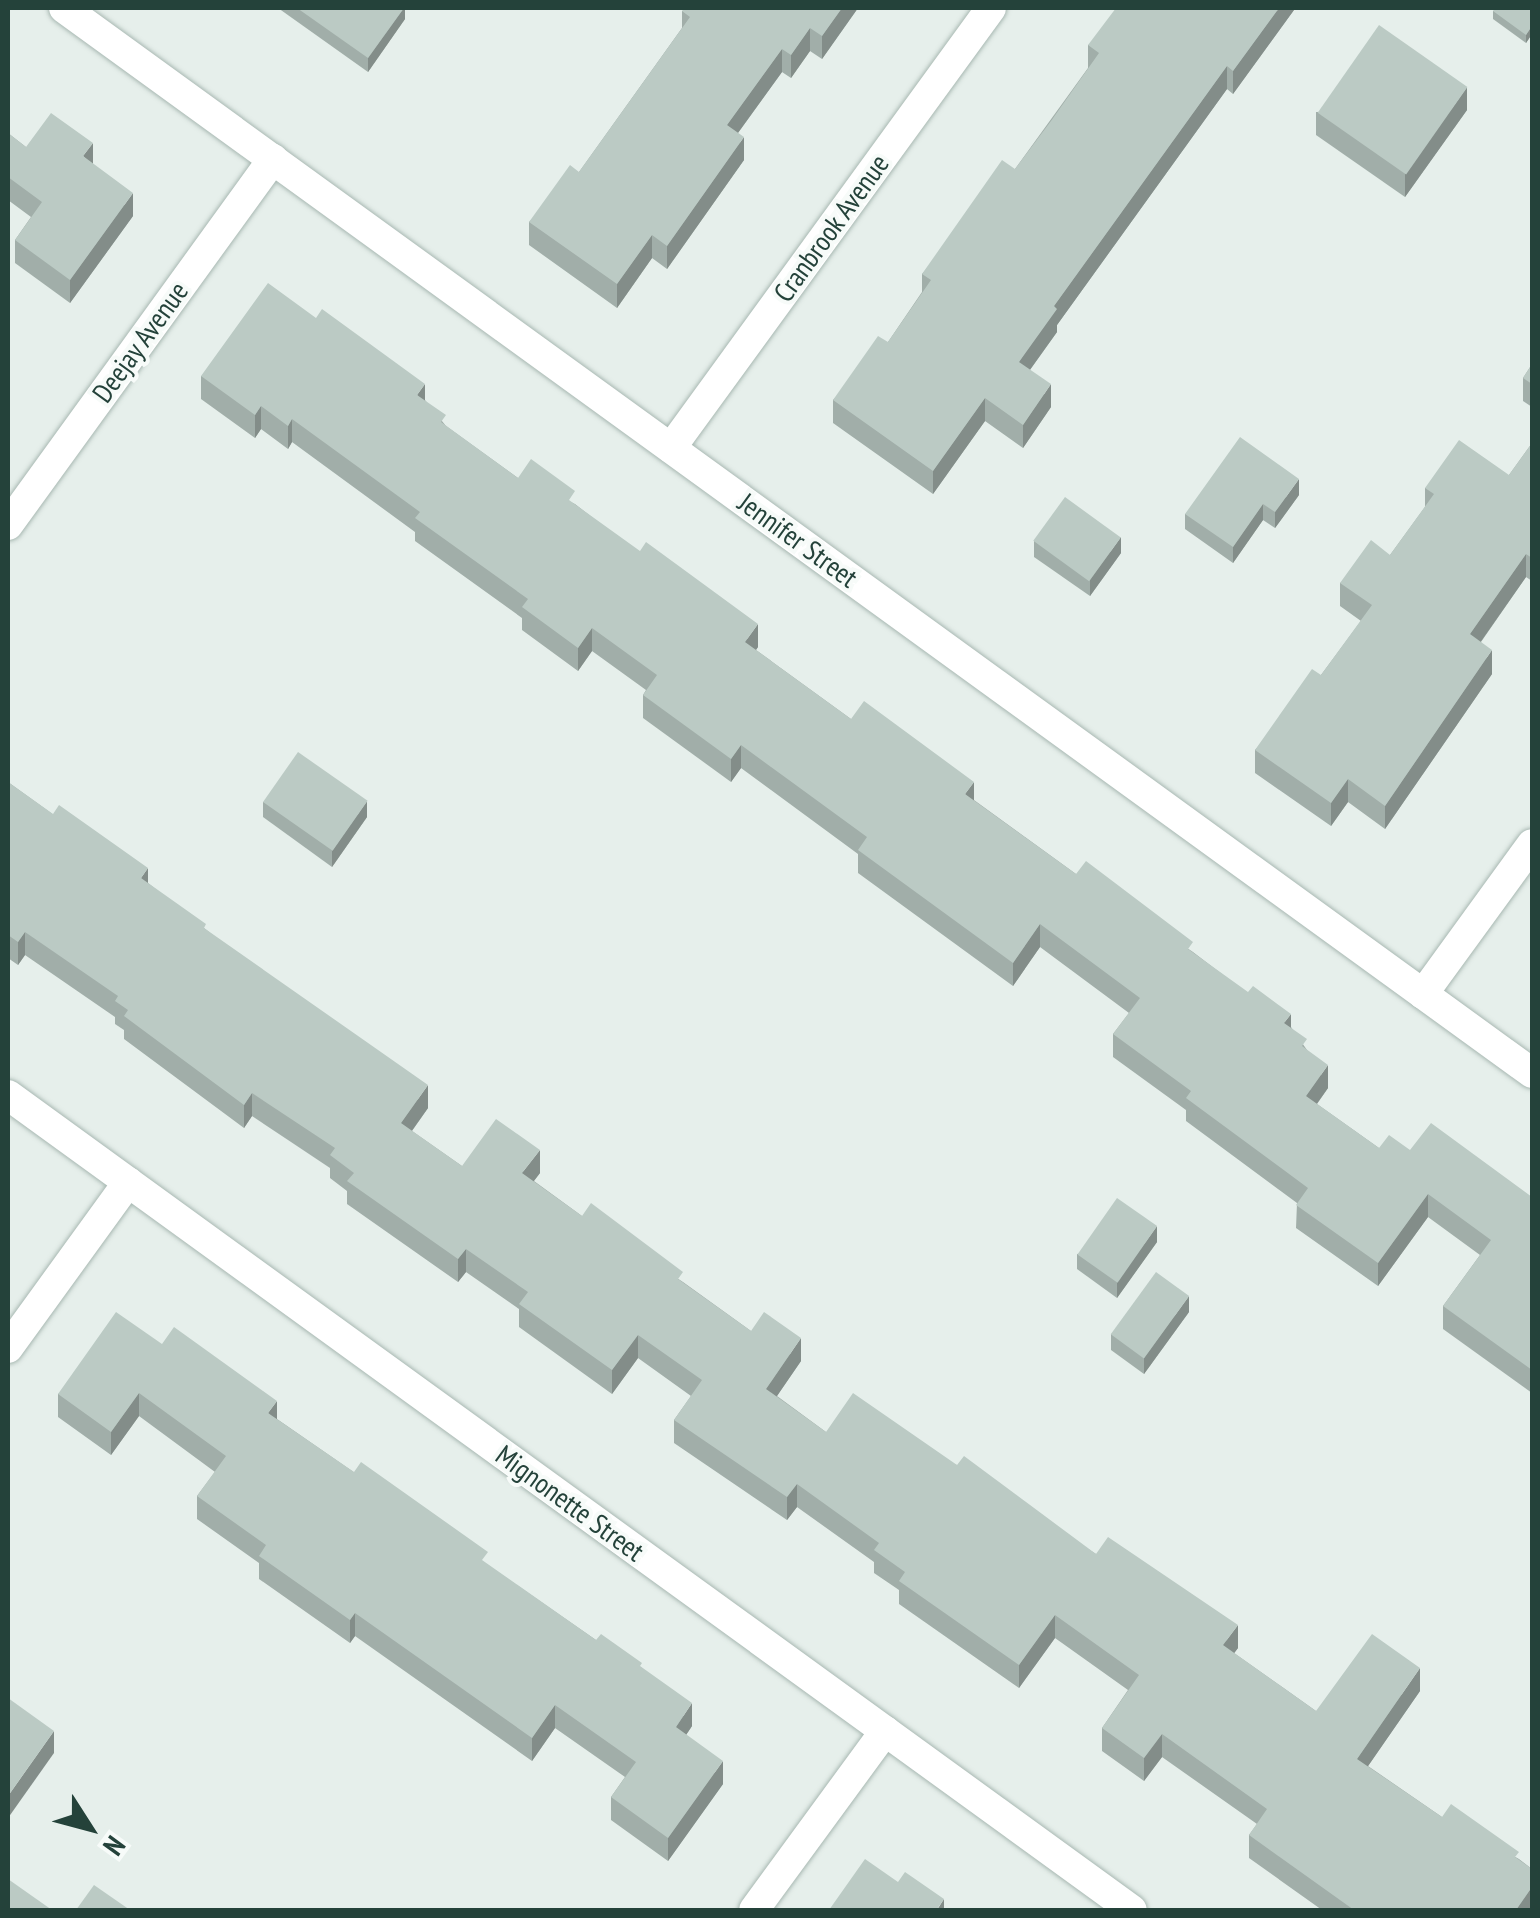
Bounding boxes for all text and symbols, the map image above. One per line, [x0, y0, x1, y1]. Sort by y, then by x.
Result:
street label: Cranbrook Avenue [766, 147, 896, 309]
street label: Deejay Avenue [85, 275, 195, 409]
street label: Jennifer Street [732, 486, 864, 594]
street label: Mignonette Street [489, 1438, 651, 1568]
north arrow [40, 1778, 140, 1878]
text: N [95, 1829, 134, 1863]

